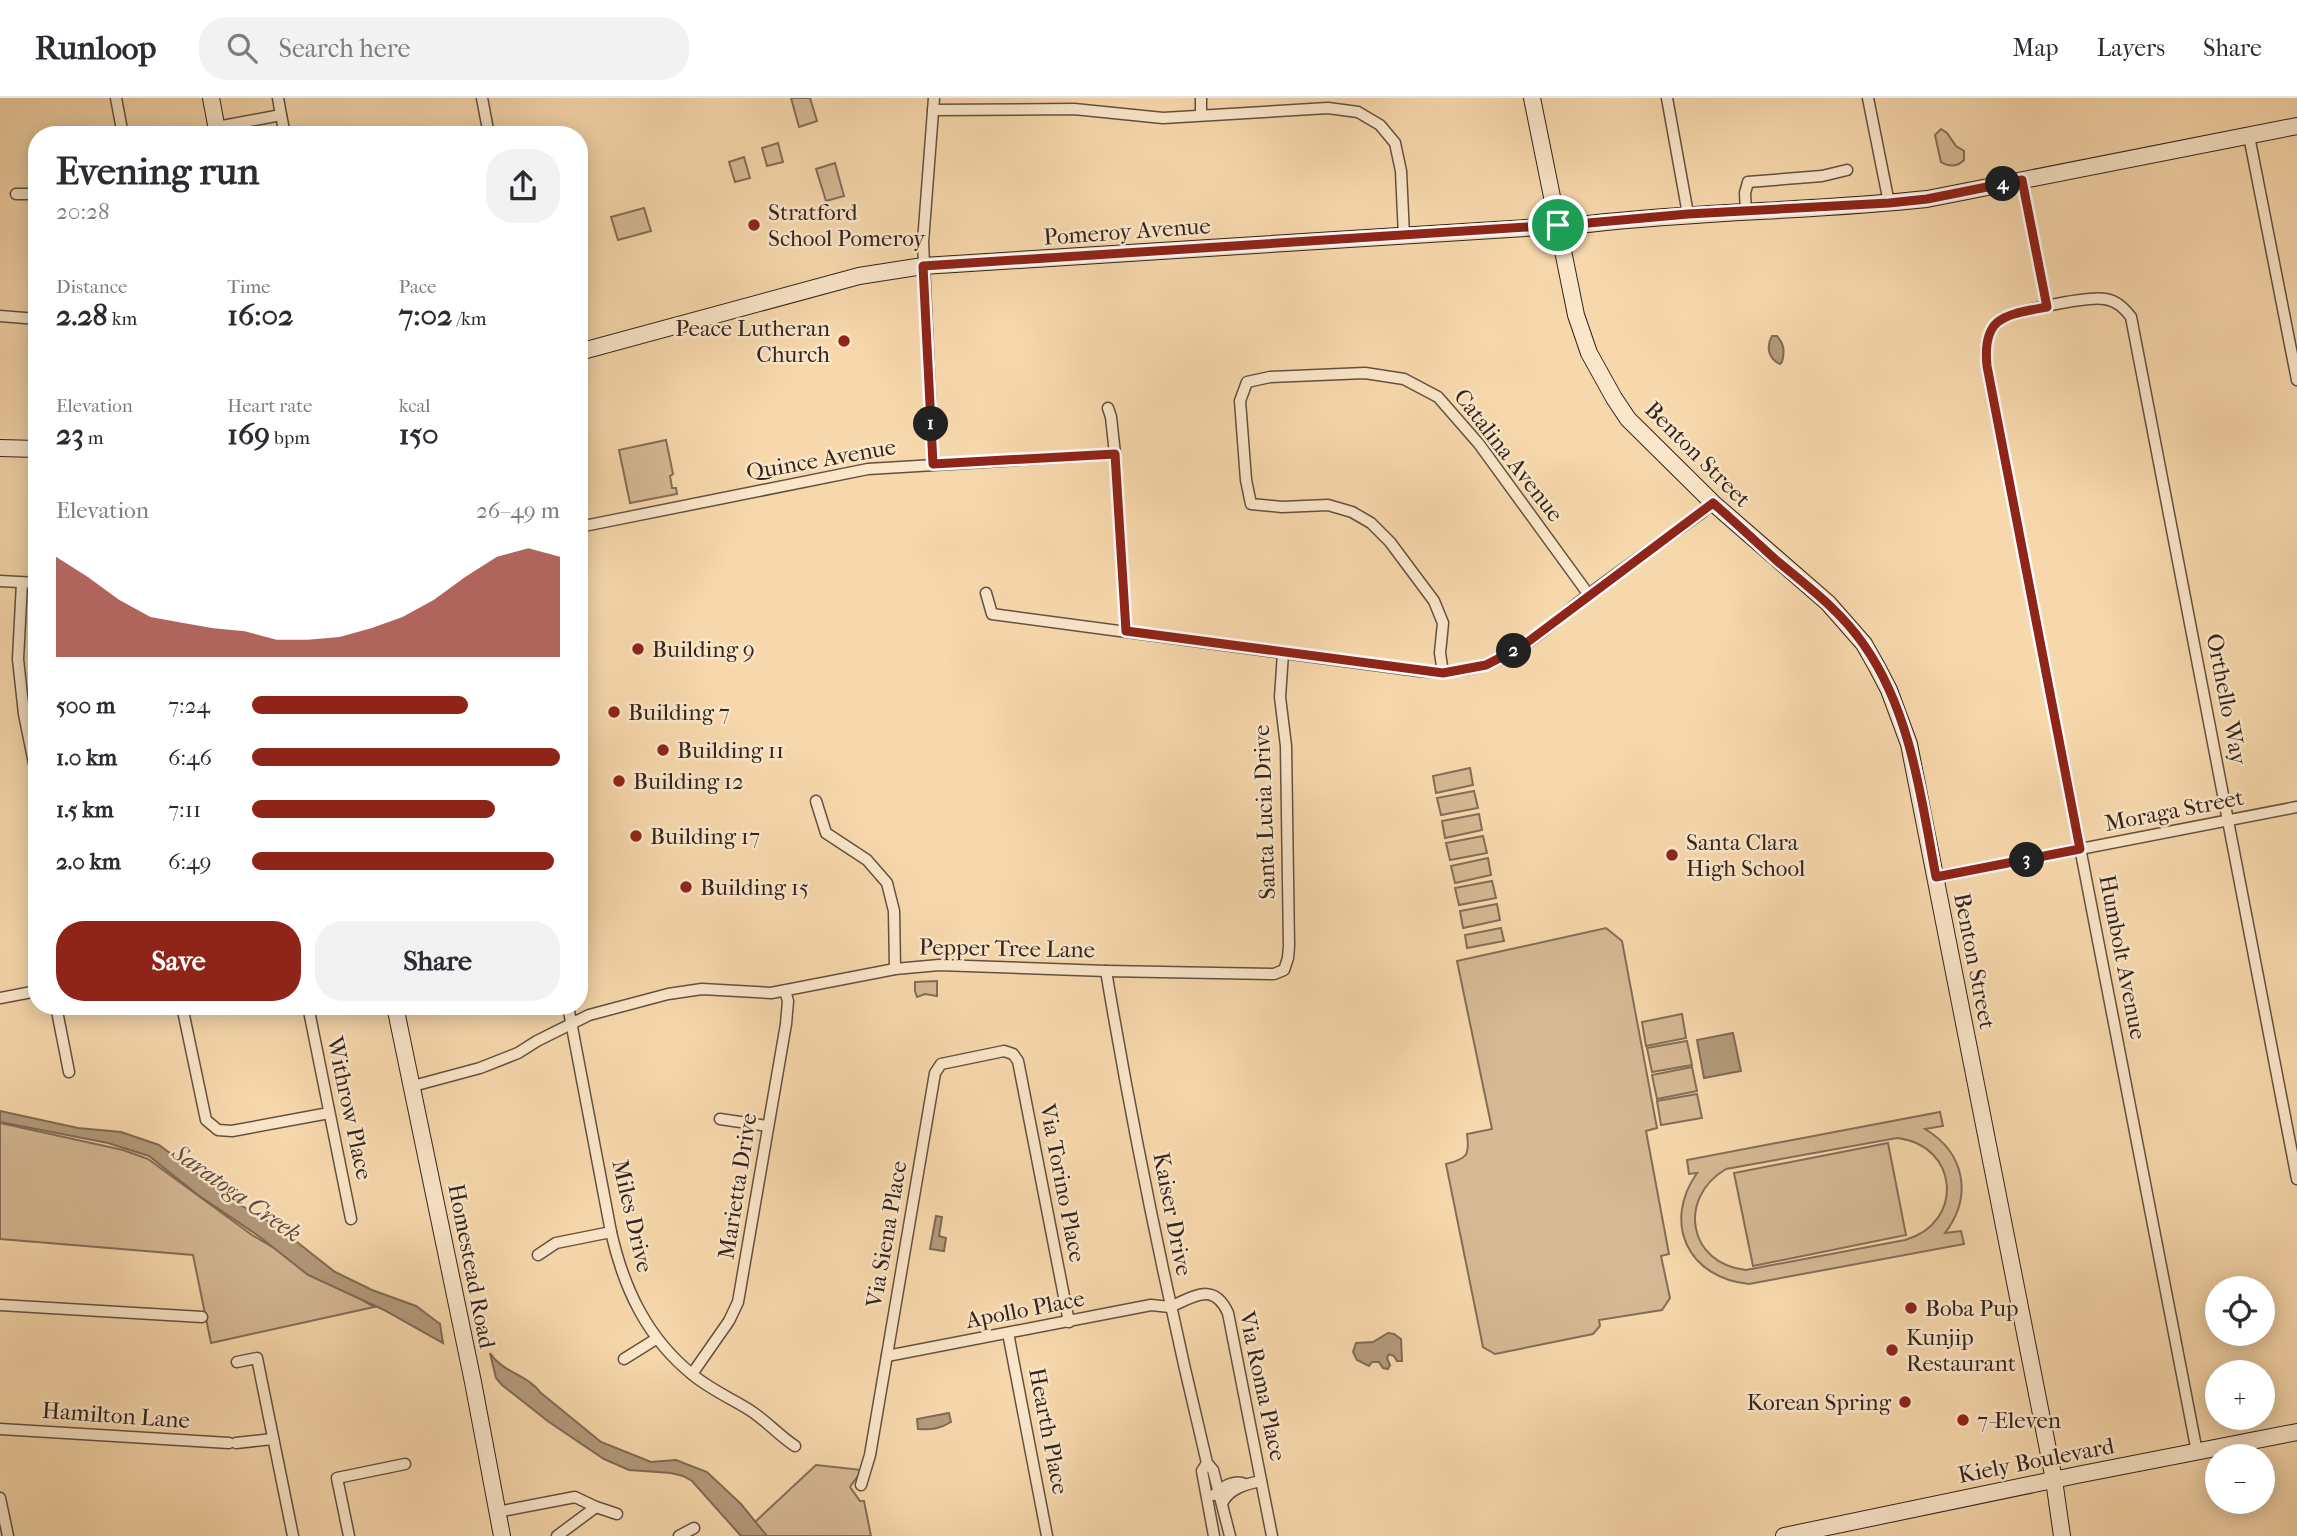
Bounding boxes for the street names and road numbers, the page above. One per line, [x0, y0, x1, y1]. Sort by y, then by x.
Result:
street label: Pomeroy Avenue [1043, 212, 1211, 251]
street label: Catalina Avenue [1448, 383, 1569, 527]
street label: Benton Street [1639, 396, 1756, 513]
street label: Quince Avenue [744, 433, 898, 486]
street label: Orthello Way [2201, 631, 2253, 768]
street label: Santa Lucia Drive [1248, 724, 1281, 900]
street label: Moraga Street [2102, 784, 2246, 837]
street label: Humbolt Avenue [2093, 872, 2152, 1042]
street label: Benton Street [1948, 891, 2001, 1032]
street label: Pepper Tree Lane [919, 933, 1095, 964]
street label: Withrow Place [321, 1033, 378, 1182]
street label: Via Torino Place [1034, 1101, 1091, 1265]
street label: Marietta Drive [713, 1111, 762, 1261]
street label: Kaiser Drive [1147, 1150, 1198, 1278]
street label: Miles Drive [606, 1157, 659, 1275]
street label: Via Siena Place [860, 1159, 913, 1310]
street label: Homestead Road [442, 1181, 501, 1351]
street label: Apollo Place [962, 1285, 1087, 1334]
street label: Via Roma Place [1233, 1308, 1292, 1463]
street label: Hearth Place [1023, 1366, 1074, 1497]
street label: Hamilton Lane [41, 1397, 191, 1434]
street label: Kiely Boulevard [1956, 1432, 2117, 1489]

